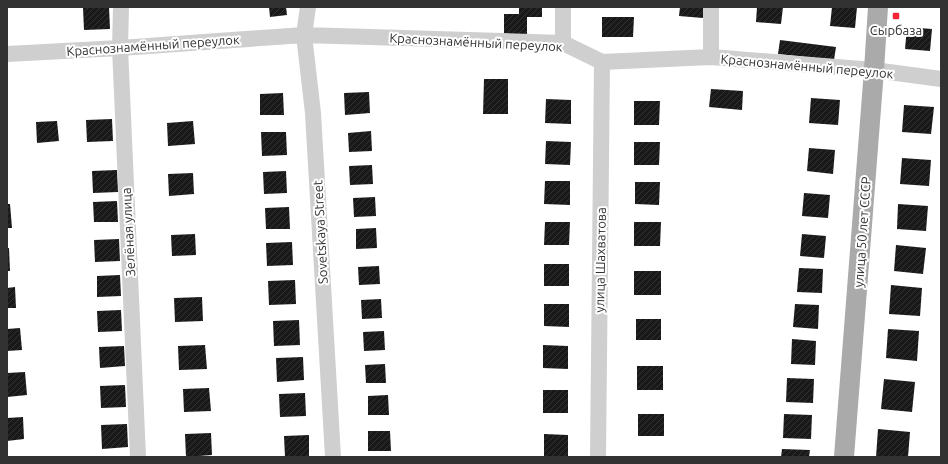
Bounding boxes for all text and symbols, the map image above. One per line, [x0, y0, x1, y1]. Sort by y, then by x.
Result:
marker: Сырбаза [891, 11, 901, 21]
place label: Сырбаза [870, 23, 922, 37]
street label: Краснознамённый переулок [389, 30, 563, 54]
street label: Краснознамённый переулок [66, 32, 240, 58]
street label: Краснознамённый переулок [720, 51, 894, 81]
street label: улица 50 лет СССР [851, 176, 873, 288]
street label: Sovetskaya Street [310, 180, 330, 284]
street label: Зелёная улица [119, 187, 137, 277]
street label: улица Шахватова [592, 207, 608, 313]

